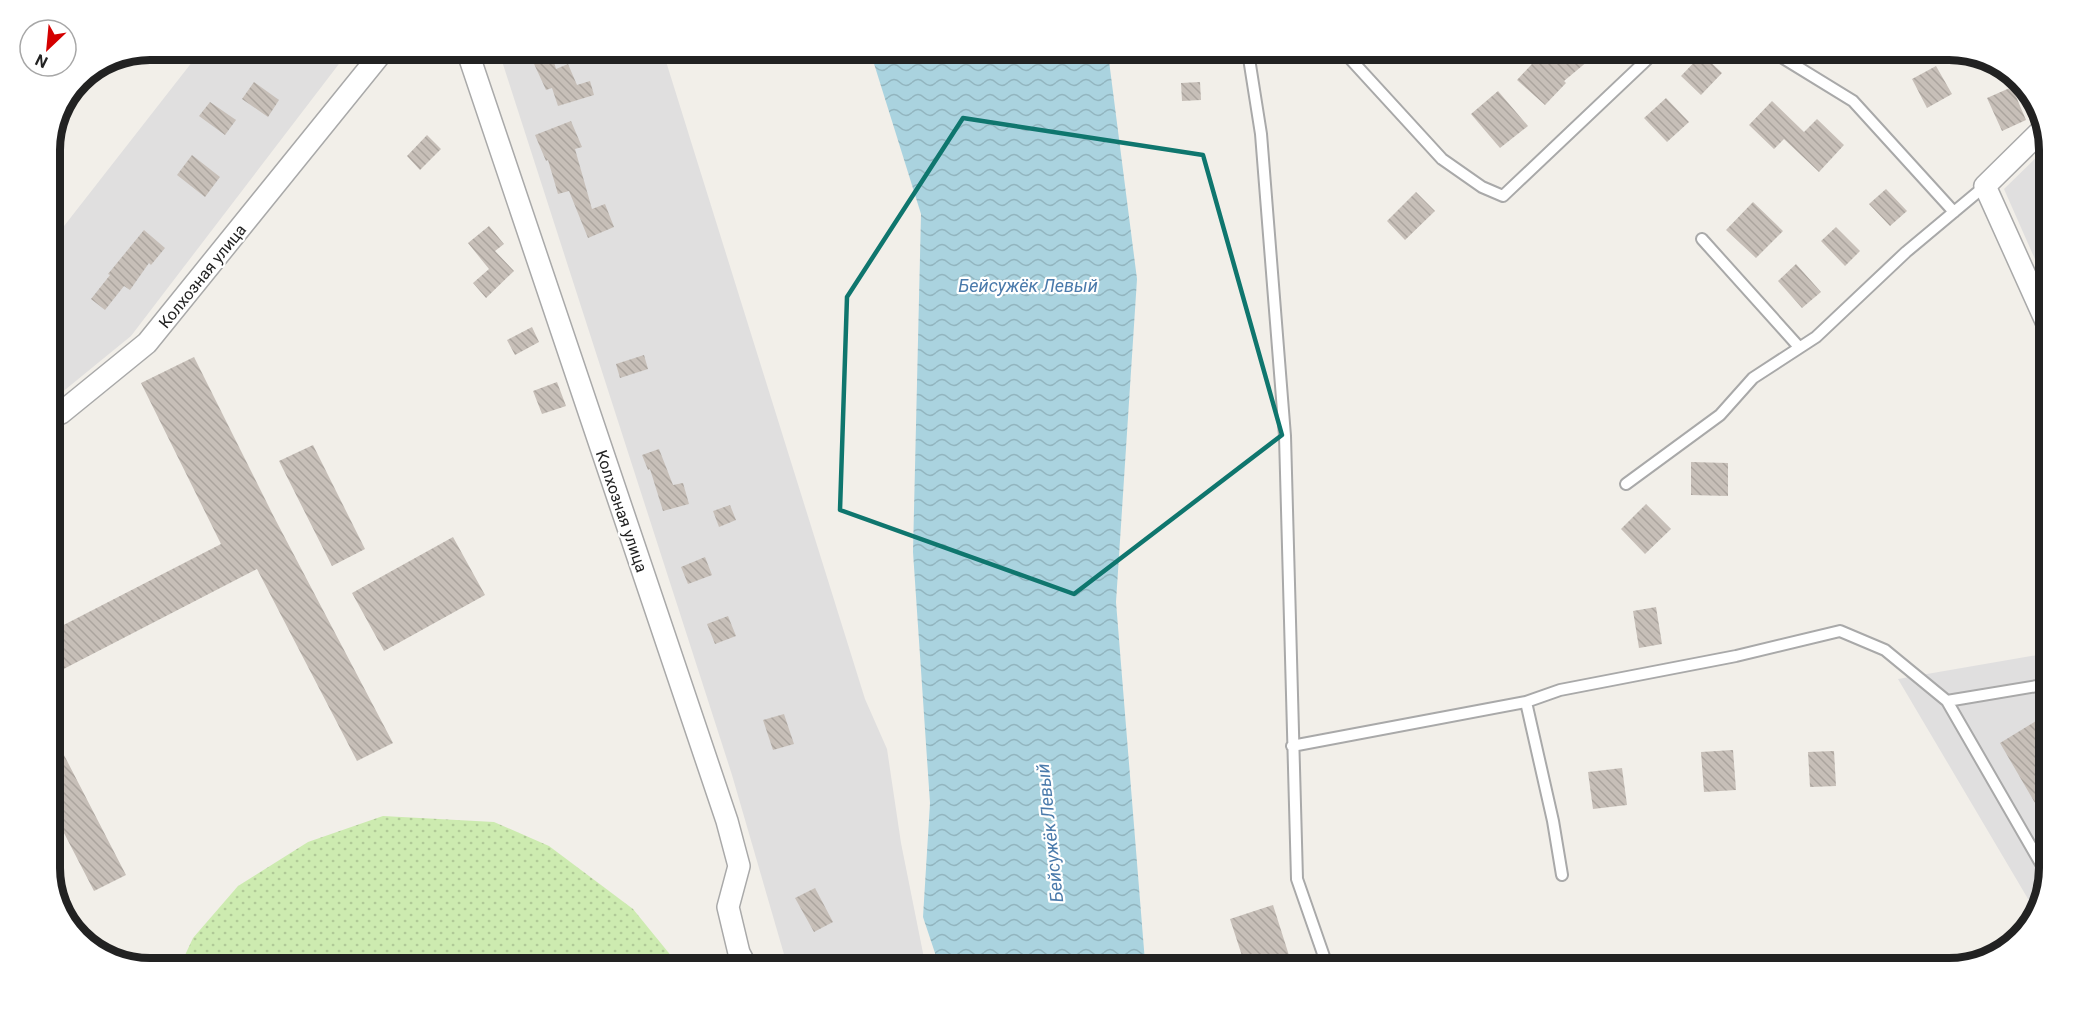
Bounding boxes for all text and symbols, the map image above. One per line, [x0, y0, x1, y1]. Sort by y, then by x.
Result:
north arrow [18, 18, 78, 78]
text: N [32, 50, 51, 72]
street label: Колхозная улица [155, 221, 250, 332]
water label: Бейсужёк Левый [958, 275, 1098, 296]
street label: Колхозная улица [592, 448, 651, 575]
water label: Бейсужёк Левый [1032, 763, 1067, 904]

